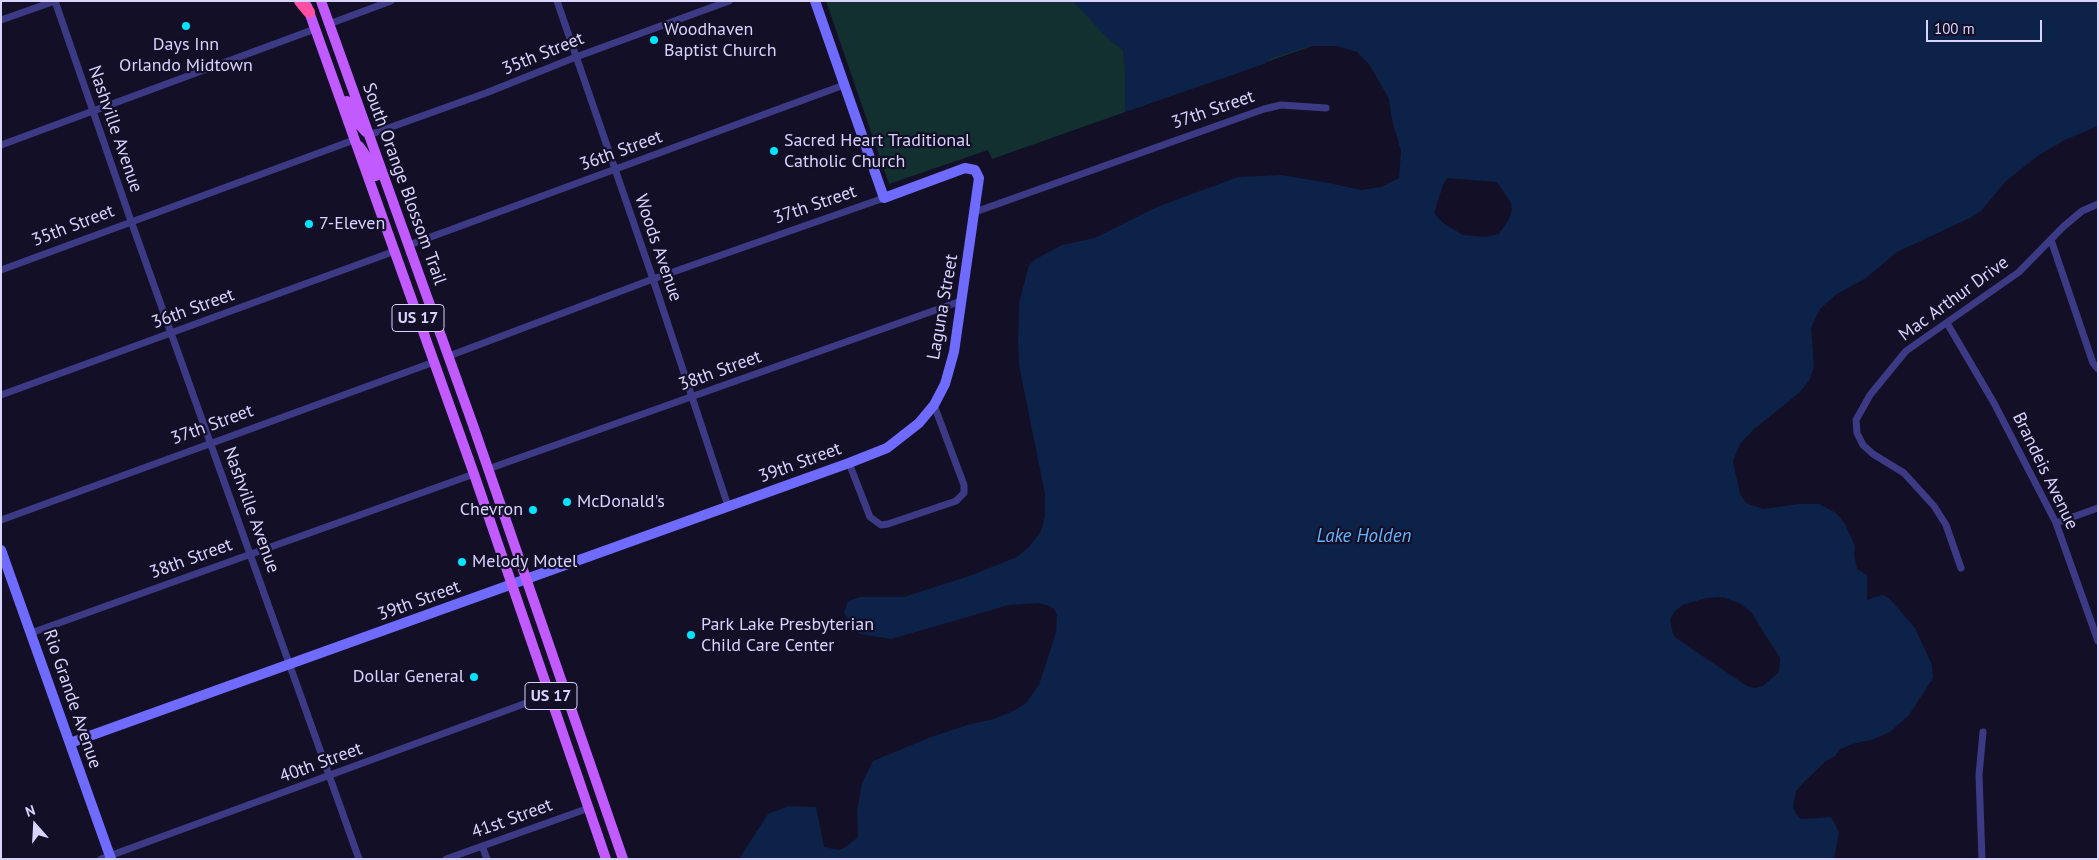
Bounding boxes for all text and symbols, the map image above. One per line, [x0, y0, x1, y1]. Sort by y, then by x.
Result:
scale bar [1929, 10, 2045, 42]
place label: Woodhaven Baptist Church [664, 19, 776, 62]
text: 100 m [1934, 19, 1975, 38]
marker: Days Inn Orlando Midtown [180, 20, 192, 32]
street label: 35th Street [499, 28, 587, 80]
place label: Days Inn Orlando Midtown [119, 34, 253, 76]
marker: Woodhaven Baptist Church [648, 34, 660, 46]
street label: Nashville Avenue [83, 63, 147, 195]
street label: South Orange Blossom Trail [357, 80, 451, 288]
street label: 37th Street [1169, 86, 1257, 134]
street label: 36th Street [577, 126, 665, 176]
place label: Sacred Heart Traditional Catholic Church [784, 130, 970, 172]
marker: Sacred Heart Traditional Catholic Church [768, 145, 780, 157]
street label: 37th Street [771, 181, 859, 229]
street label: Woods Avenue [630, 192, 686, 304]
street label: 35th Street [29, 200, 117, 252]
place label: 7-Eleven [319, 213, 385, 235]
marker: 7-Eleven [303, 218, 315, 230]
street label: Mac Arthur Drive [1895, 252, 2013, 346]
street label: Laguna Street [923, 253, 963, 361]
street label: 36th Street [149, 284, 237, 334]
road number: US 17 [392, 304, 444, 332]
street label: 38th Street [676, 346, 764, 396]
street label: 37th Street [168, 400, 256, 450]
street label: Brandeis Avenue [2007, 409, 2083, 533]
street label: 39th Street [756, 438, 844, 488]
street label: Nashville Avenue [218, 444, 284, 576]
place label: McDonald's [577, 491, 665, 513]
marker: McDonald's [561, 496, 573, 508]
place label: Chevron [460, 499, 523, 521]
marker: Chevron [527, 504, 539, 516]
water label: Lake Holden [1317, 526, 1411, 548]
street label: 38th Street [147, 534, 235, 584]
place label: Melody Motel [472, 551, 577, 573]
marker: Melody Motel [456, 556, 468, 568]
street label: 39th Street [375, 576, 463, 626]
place label: Park Lake Presbyterian Child Care Center [701, 614, 874, 656]
street label: Rio Grande Avenue [38, 627, 106, 771]
marker: Park Lake Presbyterian Child Care Center [685, 629, 697, 641]
place label: Dollar General [353, 666, 464, 688]
marker: Dollar General [468, 671, 480, 683]
road number: US 17 [525, 682, 577, 709]
street label: 40th Street [277, 738, 365, 788]
street label: 41st Street [469, 794, 555, 844]
north arrow [10, 800, 60, 850]
text: N [23, 801, 37, 821]

